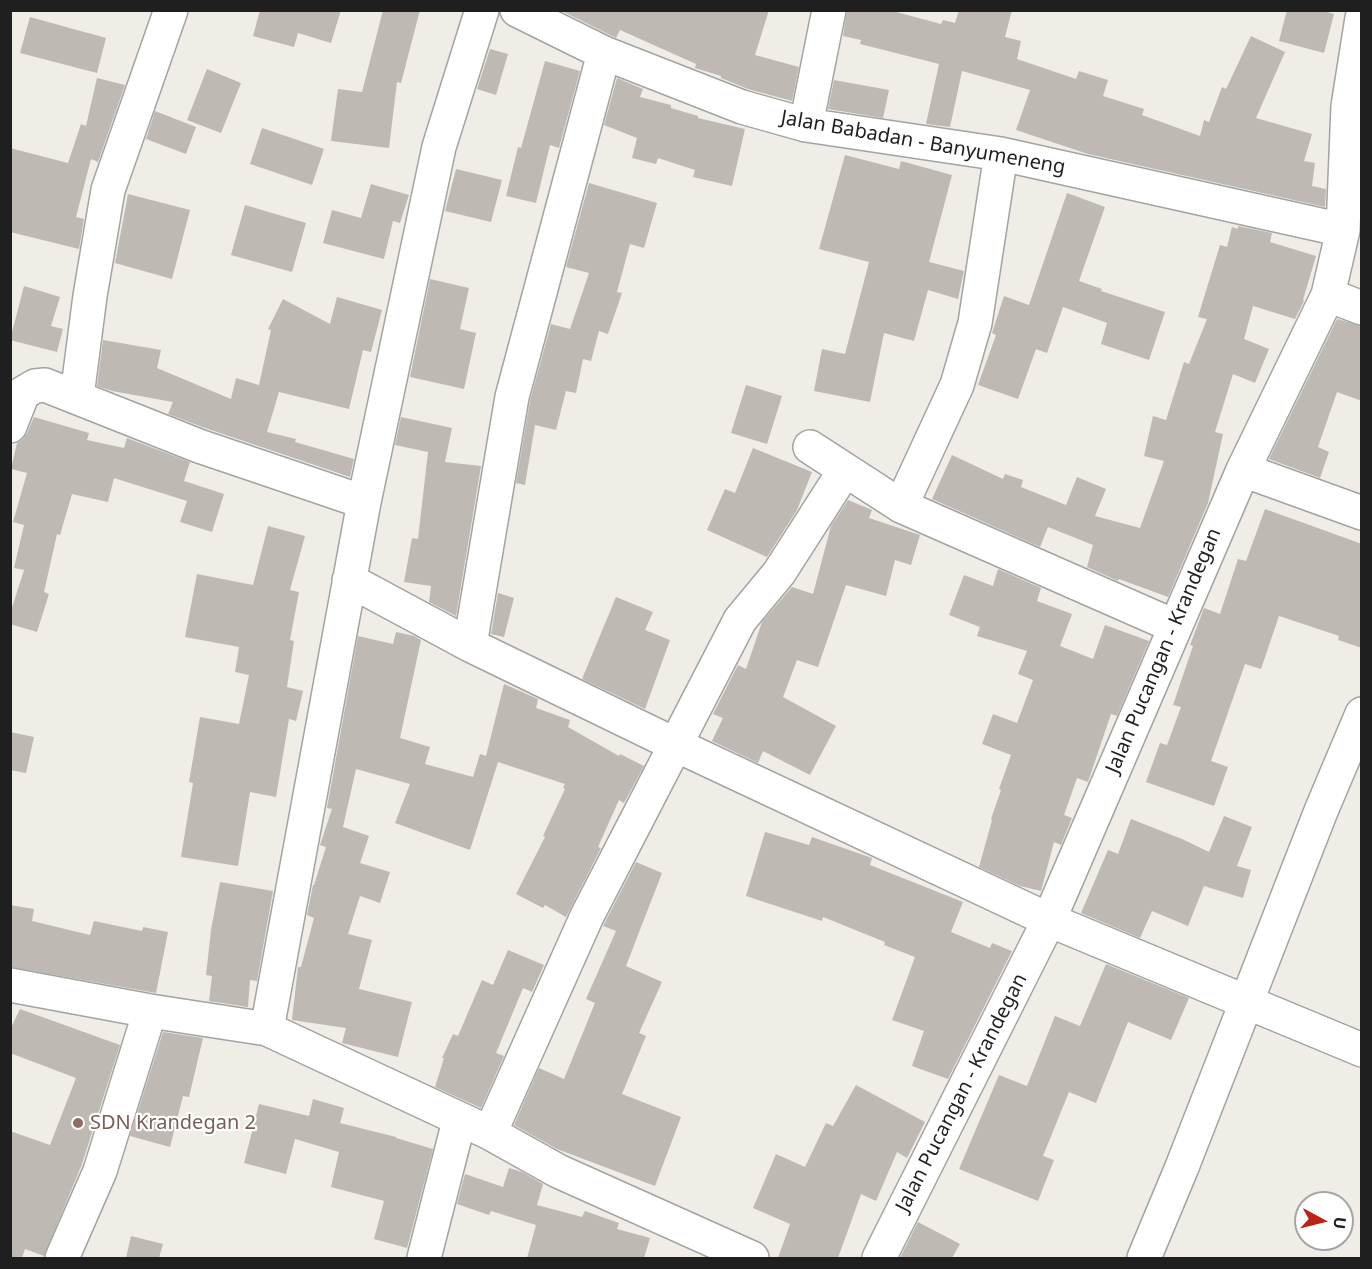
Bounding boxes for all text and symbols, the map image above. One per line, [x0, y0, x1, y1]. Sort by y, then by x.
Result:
street label: Jalan Babadan - Banyumeneng [779, 106, 1067, 180]
street label: Jalan Pucangan - Krandegan [1101, 525, 1227, 777]
street label: Jalan Pucangan - Krandegan [891, 970, 1033, 1216]
place label: SDN Krandegan 2 [90, 1111, 256, 1135]
marker: SDN Krandegan 2 [71, 1116, 85, 1130]
north arrow [1294, 1191, 1354, 1251]
text: U [1328, 1216, 1352, 1230]

